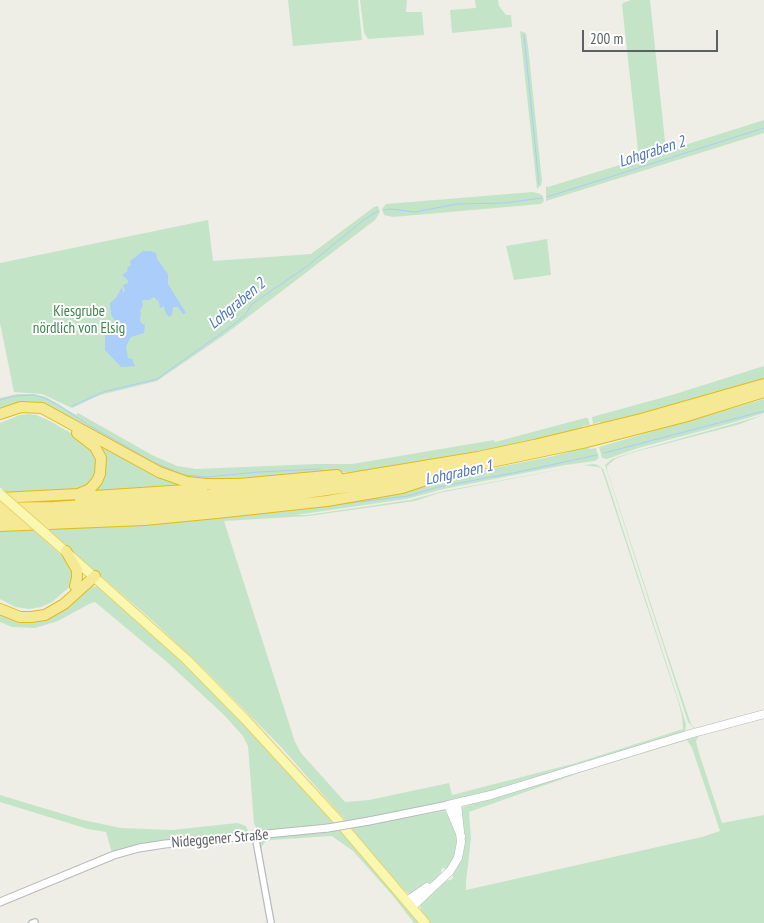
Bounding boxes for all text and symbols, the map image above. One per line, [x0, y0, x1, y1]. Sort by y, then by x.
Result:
scale bar [584, 20, 720, 52]
text: 200 m [590, 29, 623, 48]
water label: Lohgraben 2 [616, 132, 688, 172]
water label: Lohgraben 2 [204, 275, 270, 333]
park label: Kiesgrube nördlich von Elsig [33, 303, 125, 338]
water label: Lohgraben 1 [423, 456, 495, 490]
street label: Nideggener Straße [171, 826, 269, 852]

